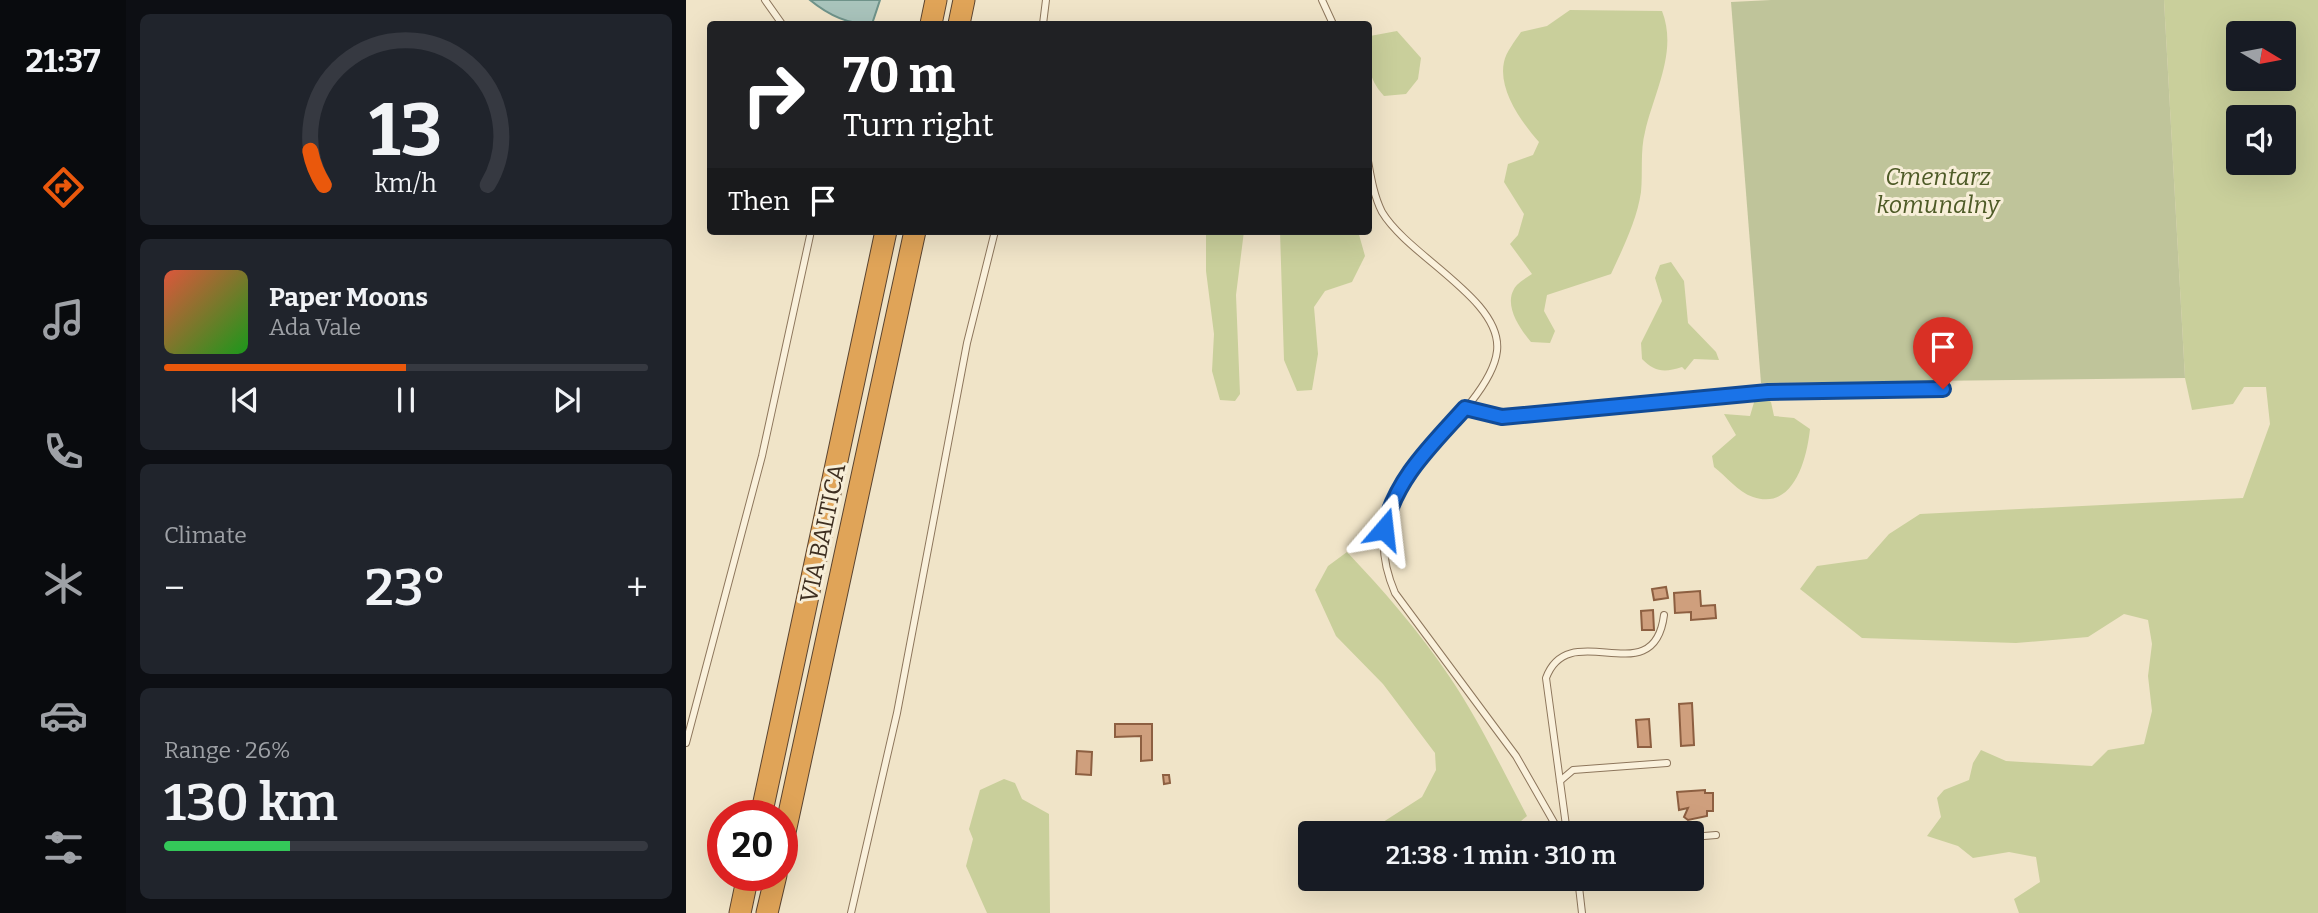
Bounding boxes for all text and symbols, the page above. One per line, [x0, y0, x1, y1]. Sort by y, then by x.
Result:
north arrow [2226, 21, 2296, 91]
map controls [2226, 21, 2296, 175]
text: 21:37 [26, 42, 100, 80]
text: 70 m [843, 46, 955, 105]
icon: right [728, 49, 819, 140]
text: 13 [369, 88, 443, 175]
button: sound [2226, 105, 2296, 175]
text: Turn right [843, 106, 994, 144]
icon: directions [39, 163, 88, 212]
park label: Cmentarz komunalny [1876, 163, 2001, 219]
text: km/h [375, 169, 437, 199]
icon: arrive [804, 182, 842, 220]
text: Then [728, 186, 790, 217]
text: Paper Moons [269, 282, 428, 313]
icon: music [39, 295, 88, 344]
text: Ada Vale [269, 313, 361, 341]
pin [1913, 317, 1973, 389]
icon: arrive [1924, 328, 1962, 366]
icon: previous [226, 381, 264, 419]
icon: pause [387, 381, 425, 419]
icon: next [548, 381, 586, 419]
icon: phone [39, 427, 88, 476]
street label: VIA BALTICA [795, 461, 851, 605]
position arrow [1347, 492, 1421, 566]
text: Climate [164, 521, 247, 549]
text: 23° [365, 556, 447, 619]
icon: climate [39, 559, 88, 608]
text: − [164, 565, 185, 611]
text: + [626, 565, 648, 611]
icon: car [39, 691, 88, 740]
text: Range · 26% [164, 736, 291, 764]
text: 130 km [164, 771, 338, 834]
speed limit sign: 20 [707, 800, 798, 891]
icon: filters [39, 823, 88, 872]
text: 21:38 · 1 min · 310 m [1386, 840, 1616, 871]

